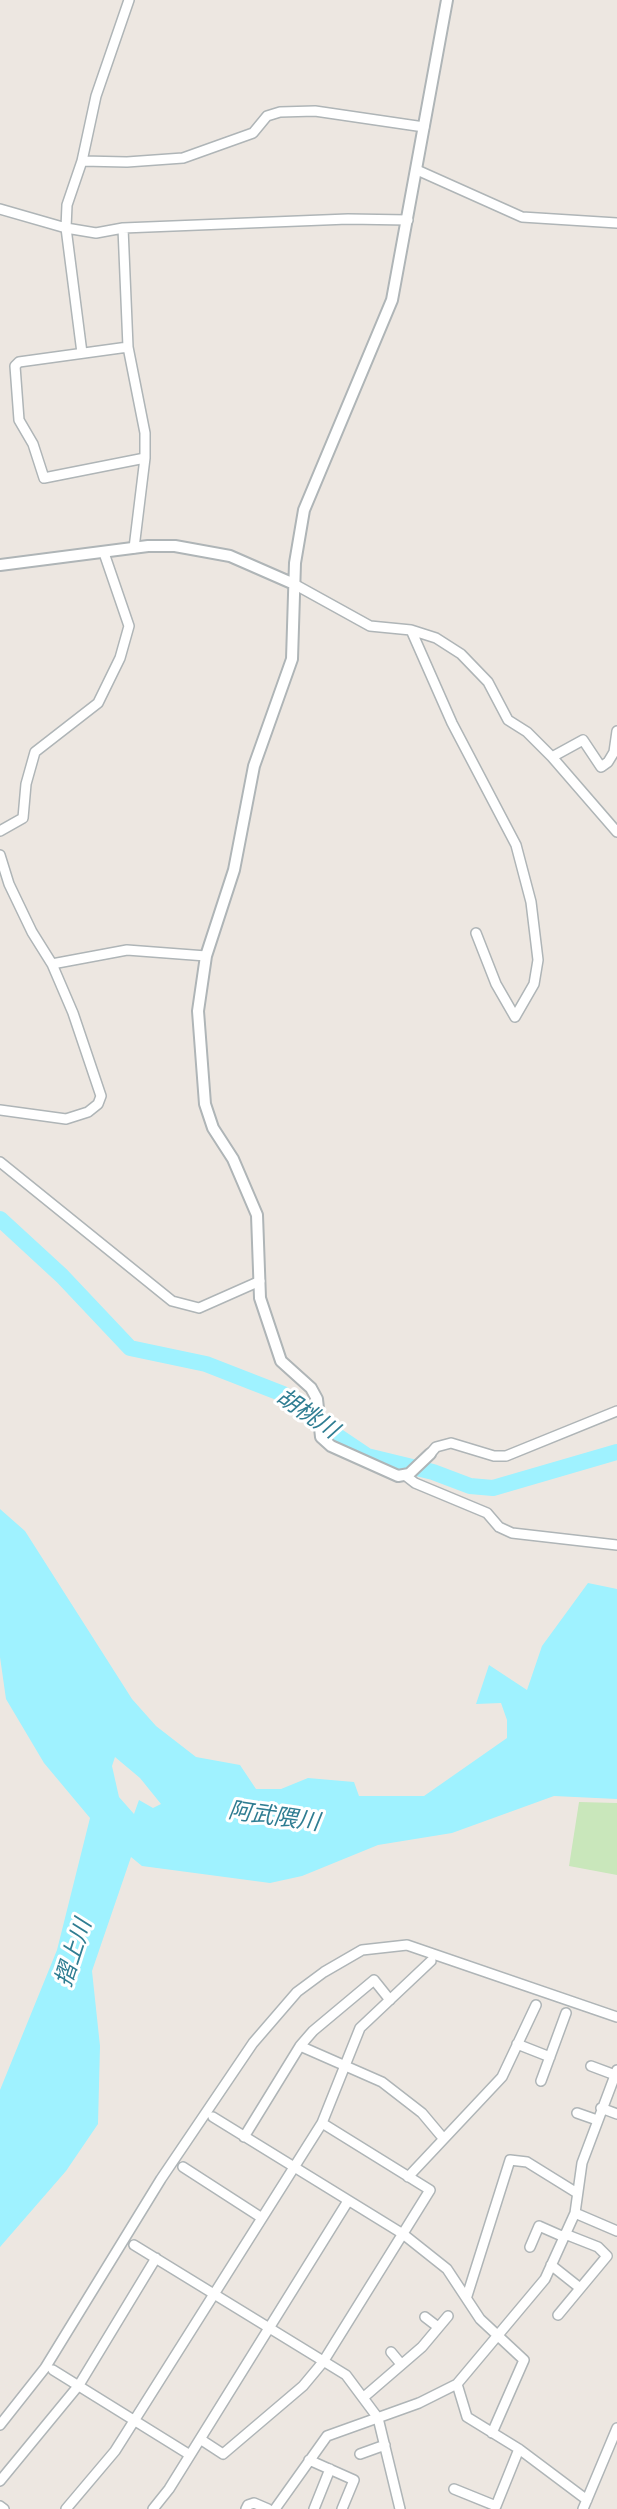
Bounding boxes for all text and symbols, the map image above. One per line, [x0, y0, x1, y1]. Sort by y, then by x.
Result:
water label: 胡桃川 [271, 1383, 343, 1445]
water label: 阿武隈川 [227, 1797, 321, 1837]
water label: 摺上川 [50, 1916, 98, 1990]

